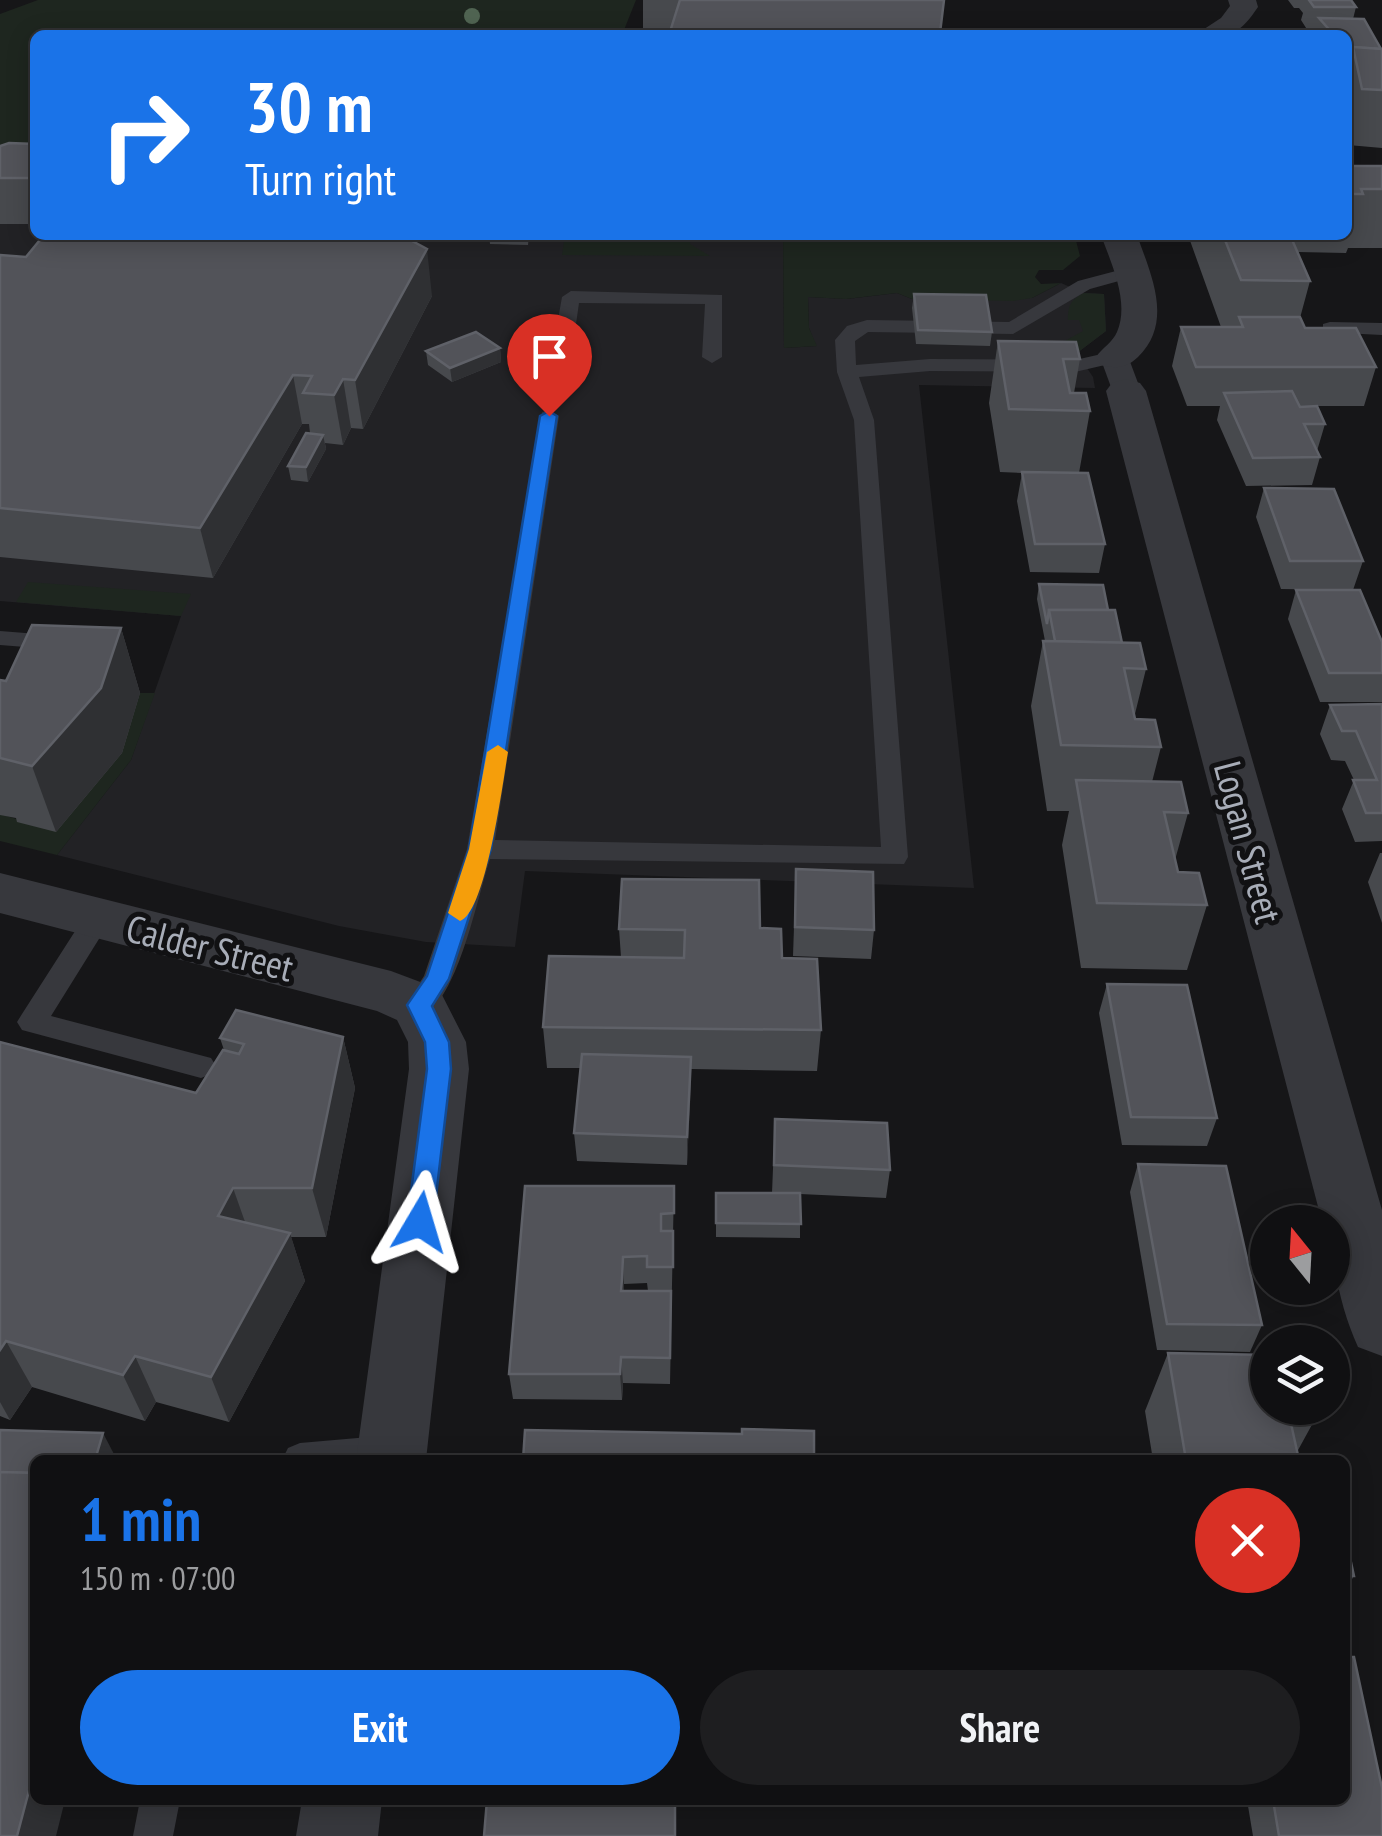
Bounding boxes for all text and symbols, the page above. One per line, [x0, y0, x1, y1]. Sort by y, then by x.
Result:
text: 30 m [245, 61, 373, 151]
icon: right [80, 70, 210, 200]
text: Turn right [245, 149, 396, 207]
pin [507, 314, 592, 417]
icon: arrive [522, 329, 577, 384]
street label: Logan Street [1204, 756, 1294, 929]
street label: Calder Street [121, 903, 299, 991]
position arrow [368, 1170, 472, 1274]
north arrow [1250, 1205, 1350, 1305]
map controls [1250, 1205, 1350, 1425]
button: layers [1250, 1325, 1350, 1425]
text: 1 min [80, 1480, 201, 1558]
button: close [1195, 1488, 1300, 1593]
text: 150 m · 07:00 [80, 1557, 235, 1599]
button: Exit [80, 1670, 680, 1785]
button: Share [700, 1670, 1300, 1785]

